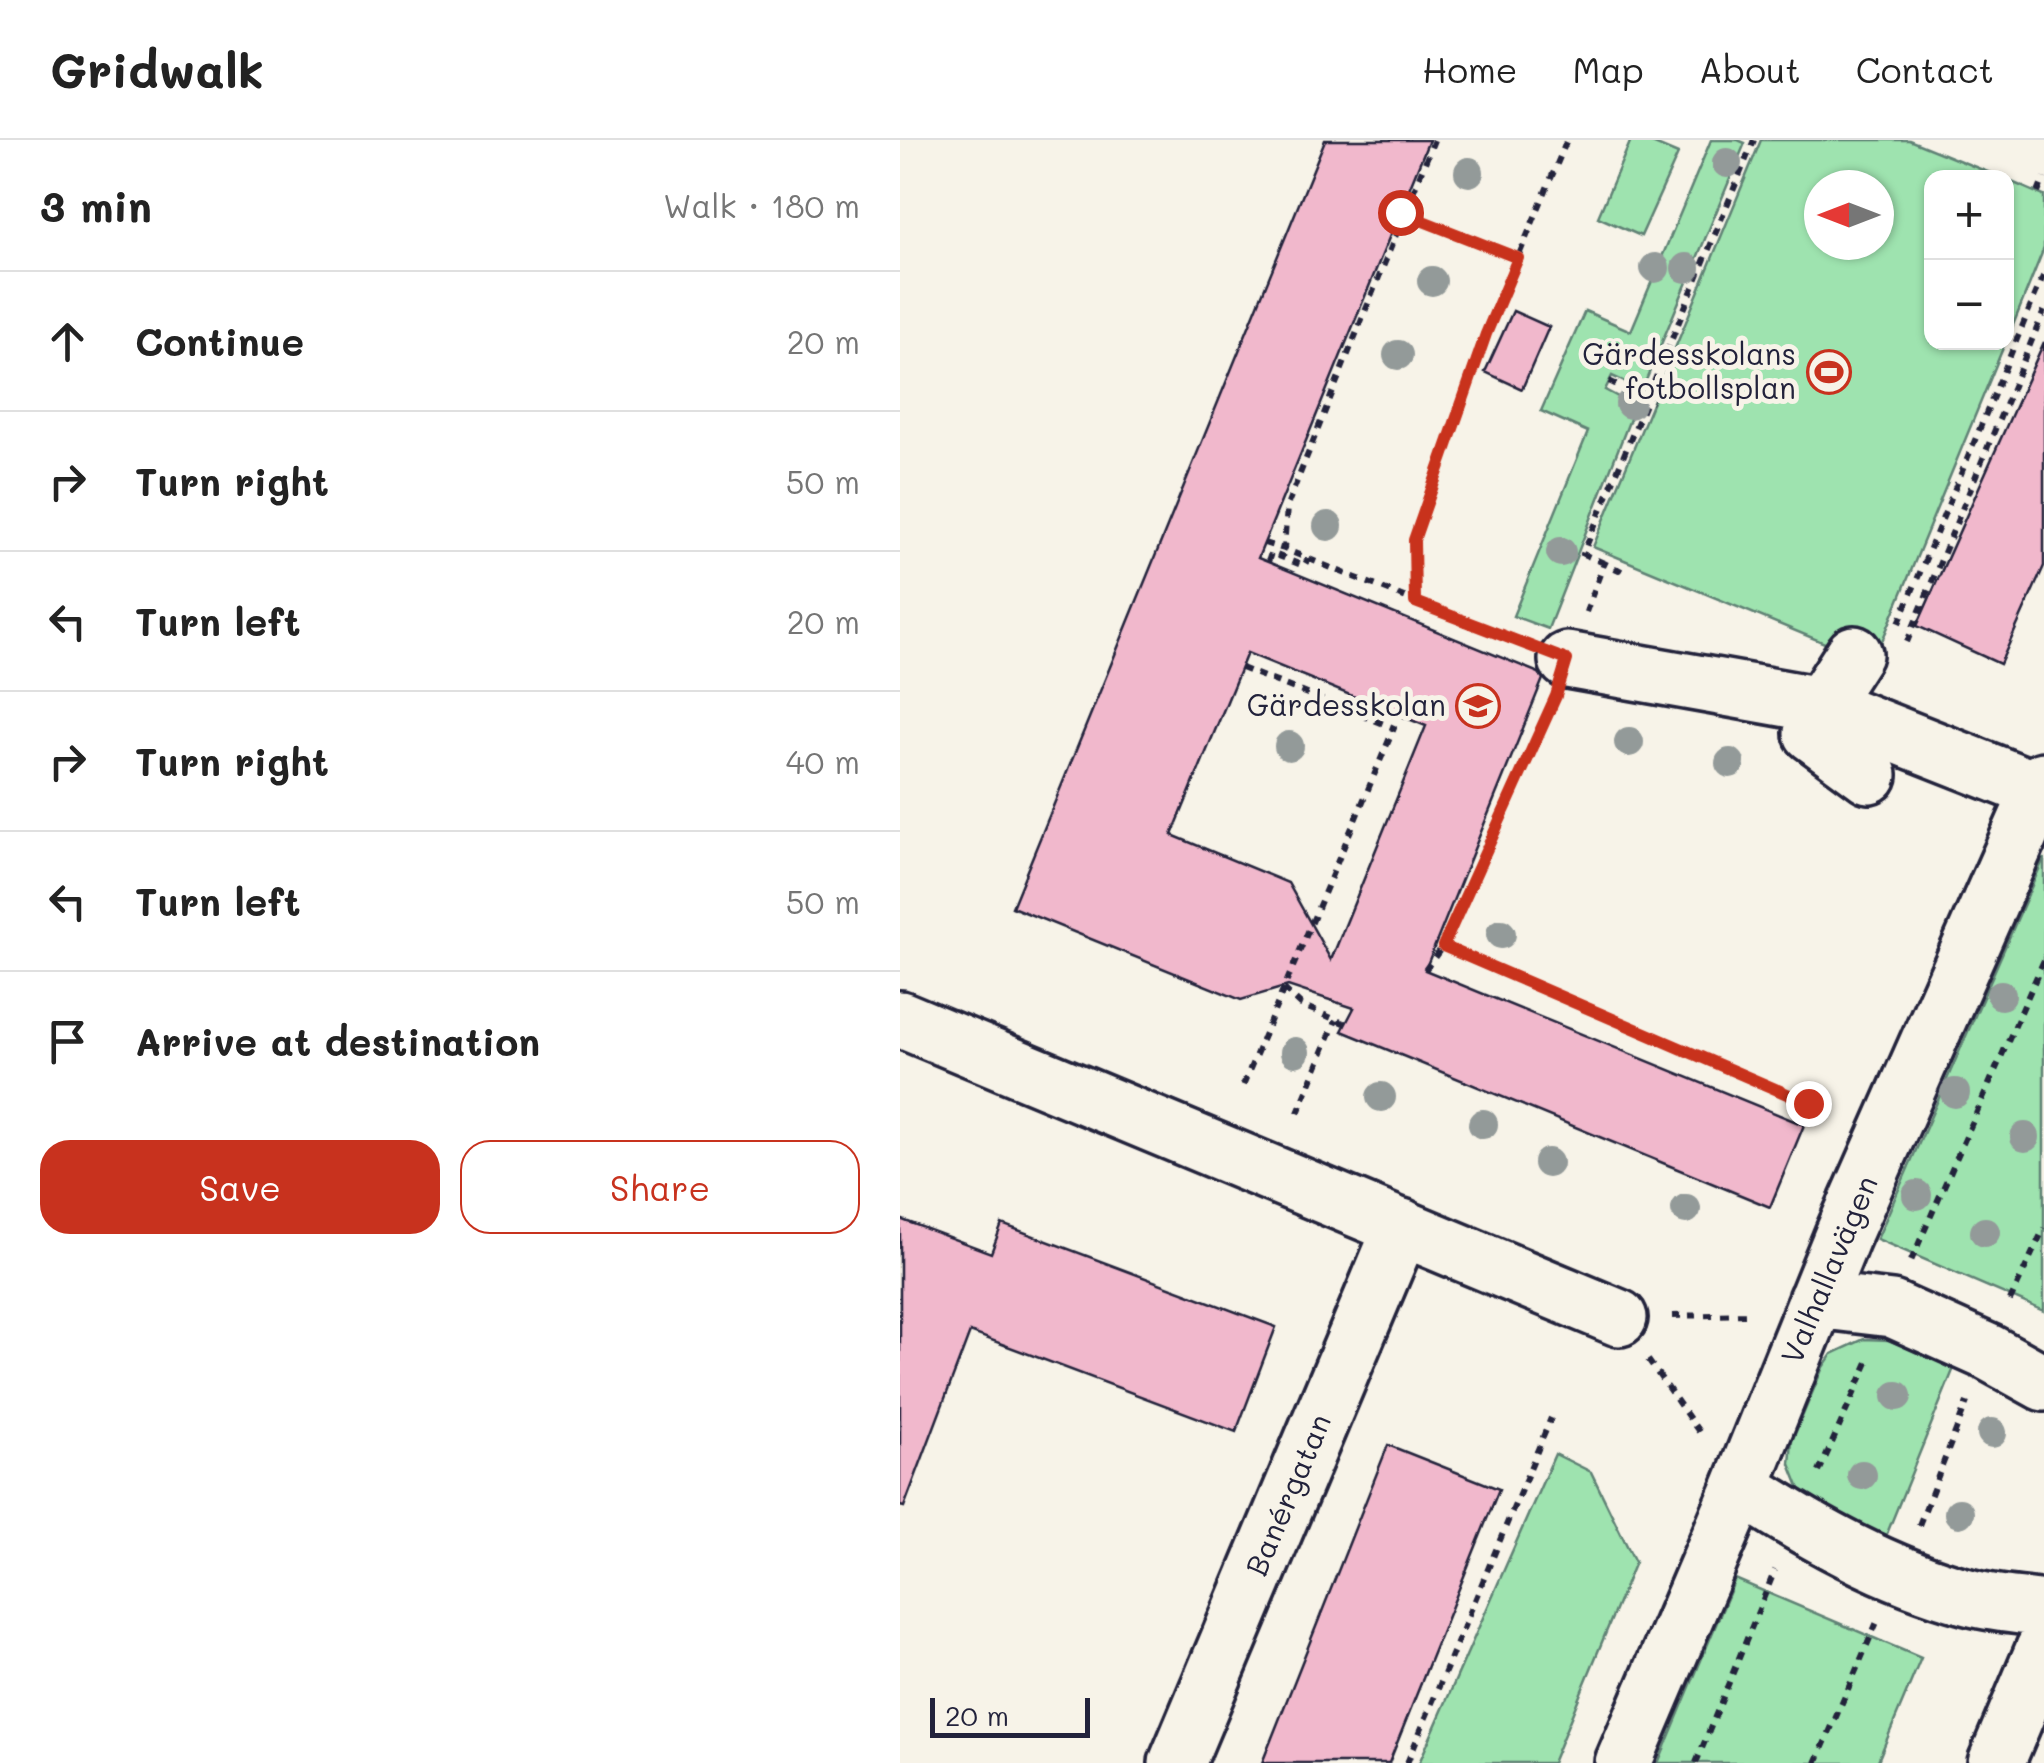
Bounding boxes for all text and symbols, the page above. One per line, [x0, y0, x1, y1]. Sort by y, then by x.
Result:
text: Gridwalk [50, 38, 264, 100]
text: Home [1422, 46, 1518, 92]
text: Map [1573, 46, 1644, 92]
text: About [1699, 46, 1801, 92]
text: Contact [1856, 46, 1994, 92]
north arrow [1804, 170, 1894, 260]
map controls [1924, 170, 2014, 350]
button: + [1924, 170, 2014, 260]
text: 3 min [40, 178, 152, 233]
text: Walk · 180 m [663, 184, 860, 226]
route start [1378, 190, 1424, 236]
button: − [1924, 260, 2014, 350]
icon: ahead [40, 314, 95, 369]
text: Continue [135, 316, 304, 366]
text: 20 m [787, 320, 860, 362]
place label: Gärdesskolans fotbollsplan [1582, 333, 1796, 407]
sports icon: Gärdesskolans fotbollsplan [1806, 349, 1852, 395]
icon: right [40, 454, 95, 509]
text: Turn right [135, 456, 329, 506]
text: 50 m [786, 460, 860, 502]
icon: left [40, 594, 95, 649]
text: Turn left [135, 596, 301, 646]
text: 20 m [787, 600, 860, 642]
school or university icon: Gärdesskolan [1455, 683, 1501, 729]
place label: Gärdesskolan [1247, 684, 1446, 724]
icon: right [40, 734, 95, 789]
text: Turn right [135, 736, 329, 786]
text: 40 m [786, 740, 860, 782]
icon: left [40, 874, 95, 929]
text: Turn left [135, 876, 301, 926]
text: 50 m [786, 880, 860, 922]
icon: arrive [40, 1014, 95, 1069]
text: Arrive at destination [135, 1016, 540, 1066]
route end [1786, 1081, 1832, 1127]
button: Save [40, 1140, 440, 1234]
button: Share [460, 1140, 860, 1234]
street label: Valhallavägen [1771, 1169, 1886, 1369]
street label: Banérgatan [1235, 1407, 1339, 1581]
scale bar [930, 1693, 1090, 1738]
text: 20 m [945, 1697, 1009, 1733]

